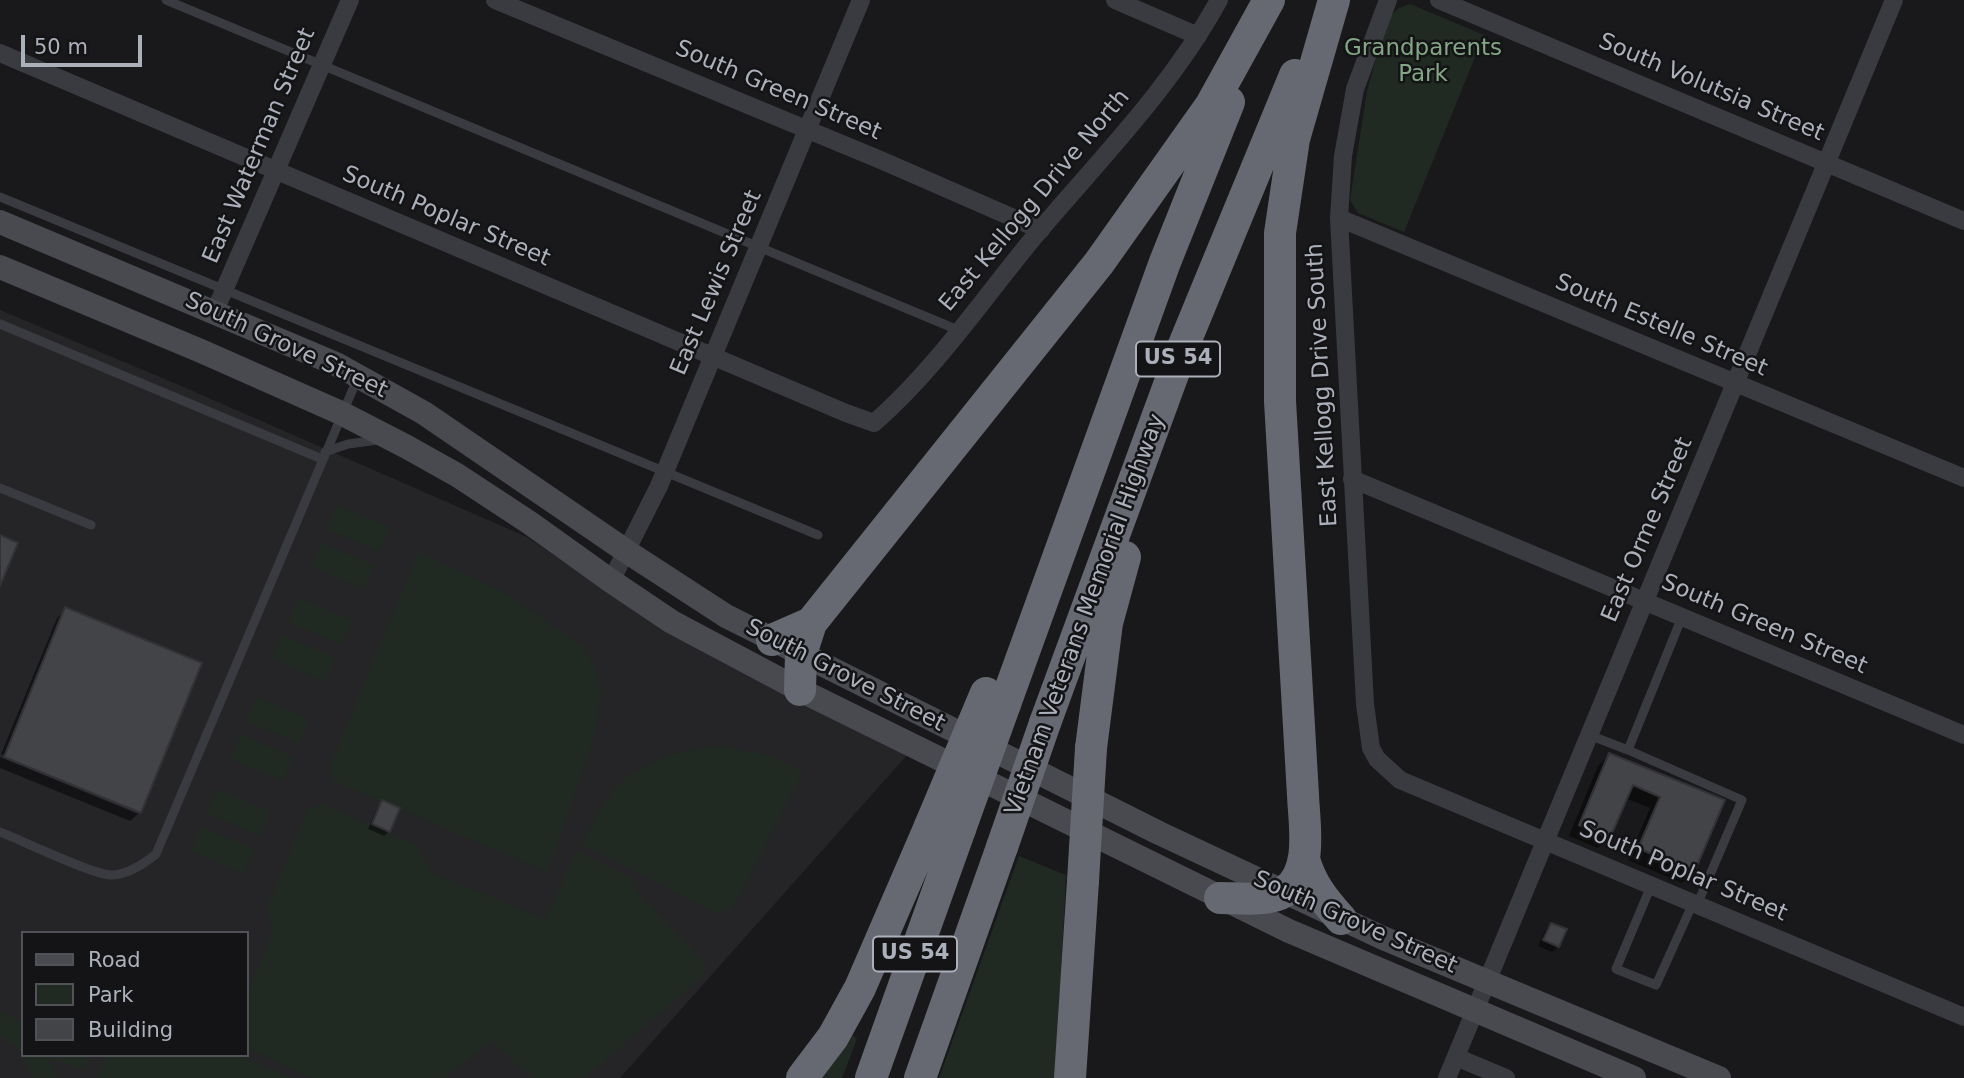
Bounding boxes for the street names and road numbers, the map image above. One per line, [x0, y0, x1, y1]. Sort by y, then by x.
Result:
street label: East Waterman Street [198, 24, 322, 268]
street label: South Volutsia Street [1594, 28, 1828, 148]
street label: South Green Street [671, 35, 885, 147]
street label: East Kellogg Drive North [934, 84, 1136, 318]
street label: South Poplar Street [338, 161, 554, 273]
street label: East Lewis Street [666, 187, 768, 379]
street label: East Kellogg Drive South [1302, 243, 1344, 527]
street label: South Estelle Street [1551, 269, 1771, 383]
street label: South Grove Street [180, 287, 392, 405]
road number: US 54 [1136, 342, 1220, 376]
street label: Vietnam Veterans Memorial Highway [1000, 410, 1172, 820]
street label: East Orme Street [1597, 434, 1699, 626]
street label: South Green Street [1657, 569, 1871, 681]
street label: South Grove Street [741, 614, 949, 738]
street label: South Poplar Street [1575, 816, 1791, 928]
street label: South Grove Street [1249, 866, 1461, 980]
road number: US 54 [873, 936, 957, 972]

